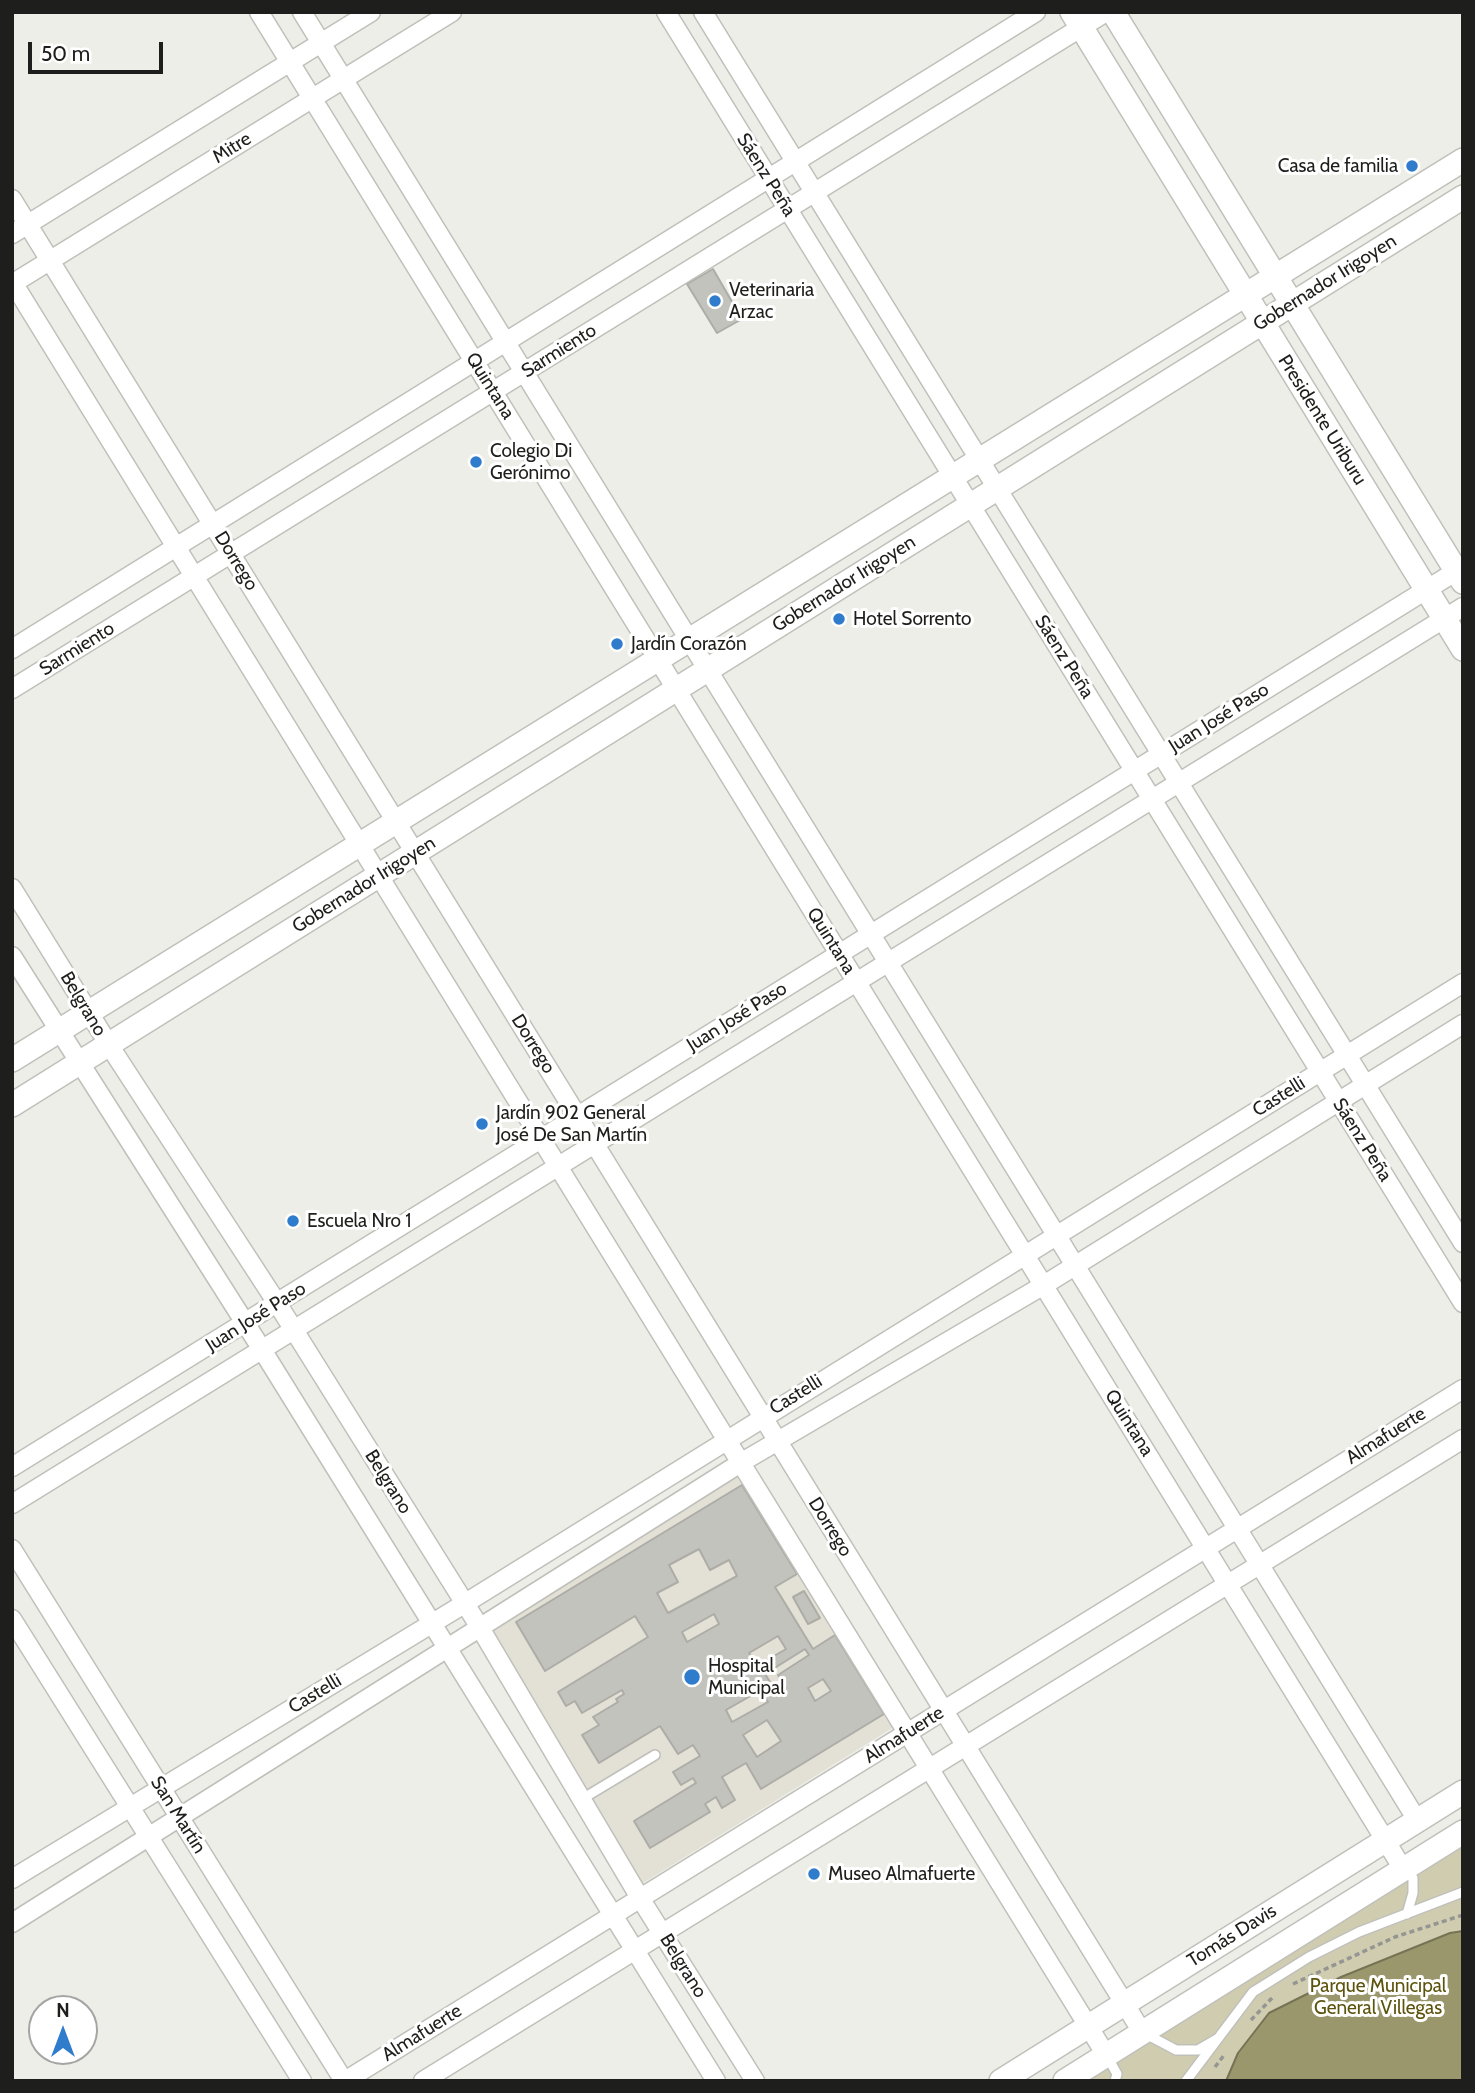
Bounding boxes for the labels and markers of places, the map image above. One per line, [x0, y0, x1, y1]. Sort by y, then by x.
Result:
place label: Casa de familia [1278, 155, 1398, 177]
marker: Casa de familia [1404, 158, 1420, 174]
place label: Veterinaria Arzac [729, 279, 814, 323]
marker: Veterinaria Arzac [707, 293, 723, 309]
place label: Colegio Di Gerónimo [490, 440, 572, 484]
marker: Colegio Di Gerónimo [468, 454, 484, 470]
place label: Hotel Sorrento [853, 608, 972, 630]
marker: Hotel Sorrento [831, 611, 847, 627]
place label: Jardín Corazón [631, 633, 747, 655]
marker: Jardín Corazón [609, 636, 625, 652]
place label: Jardín 902 General José De San Martín [496, 1102, 647, 1146]
marker: Jardín 902 General José De San Martín [474, 1116, 490, 1132]
place label: Escuela Nro 1 [307, 1210, 411, 1232]
marker: Escuela Nro 1 [285, 1213, 301, 1229]
place label: Hospital Municipal [708, 1655, 785, 1699]
marker: Hospital Municipal [682, 1667, 702, 1687]
place label: Museo Almafuerte [828, 1863, 975, 1885]
marker: Museo Almafuerte [806, 1866, 822, 1882]

